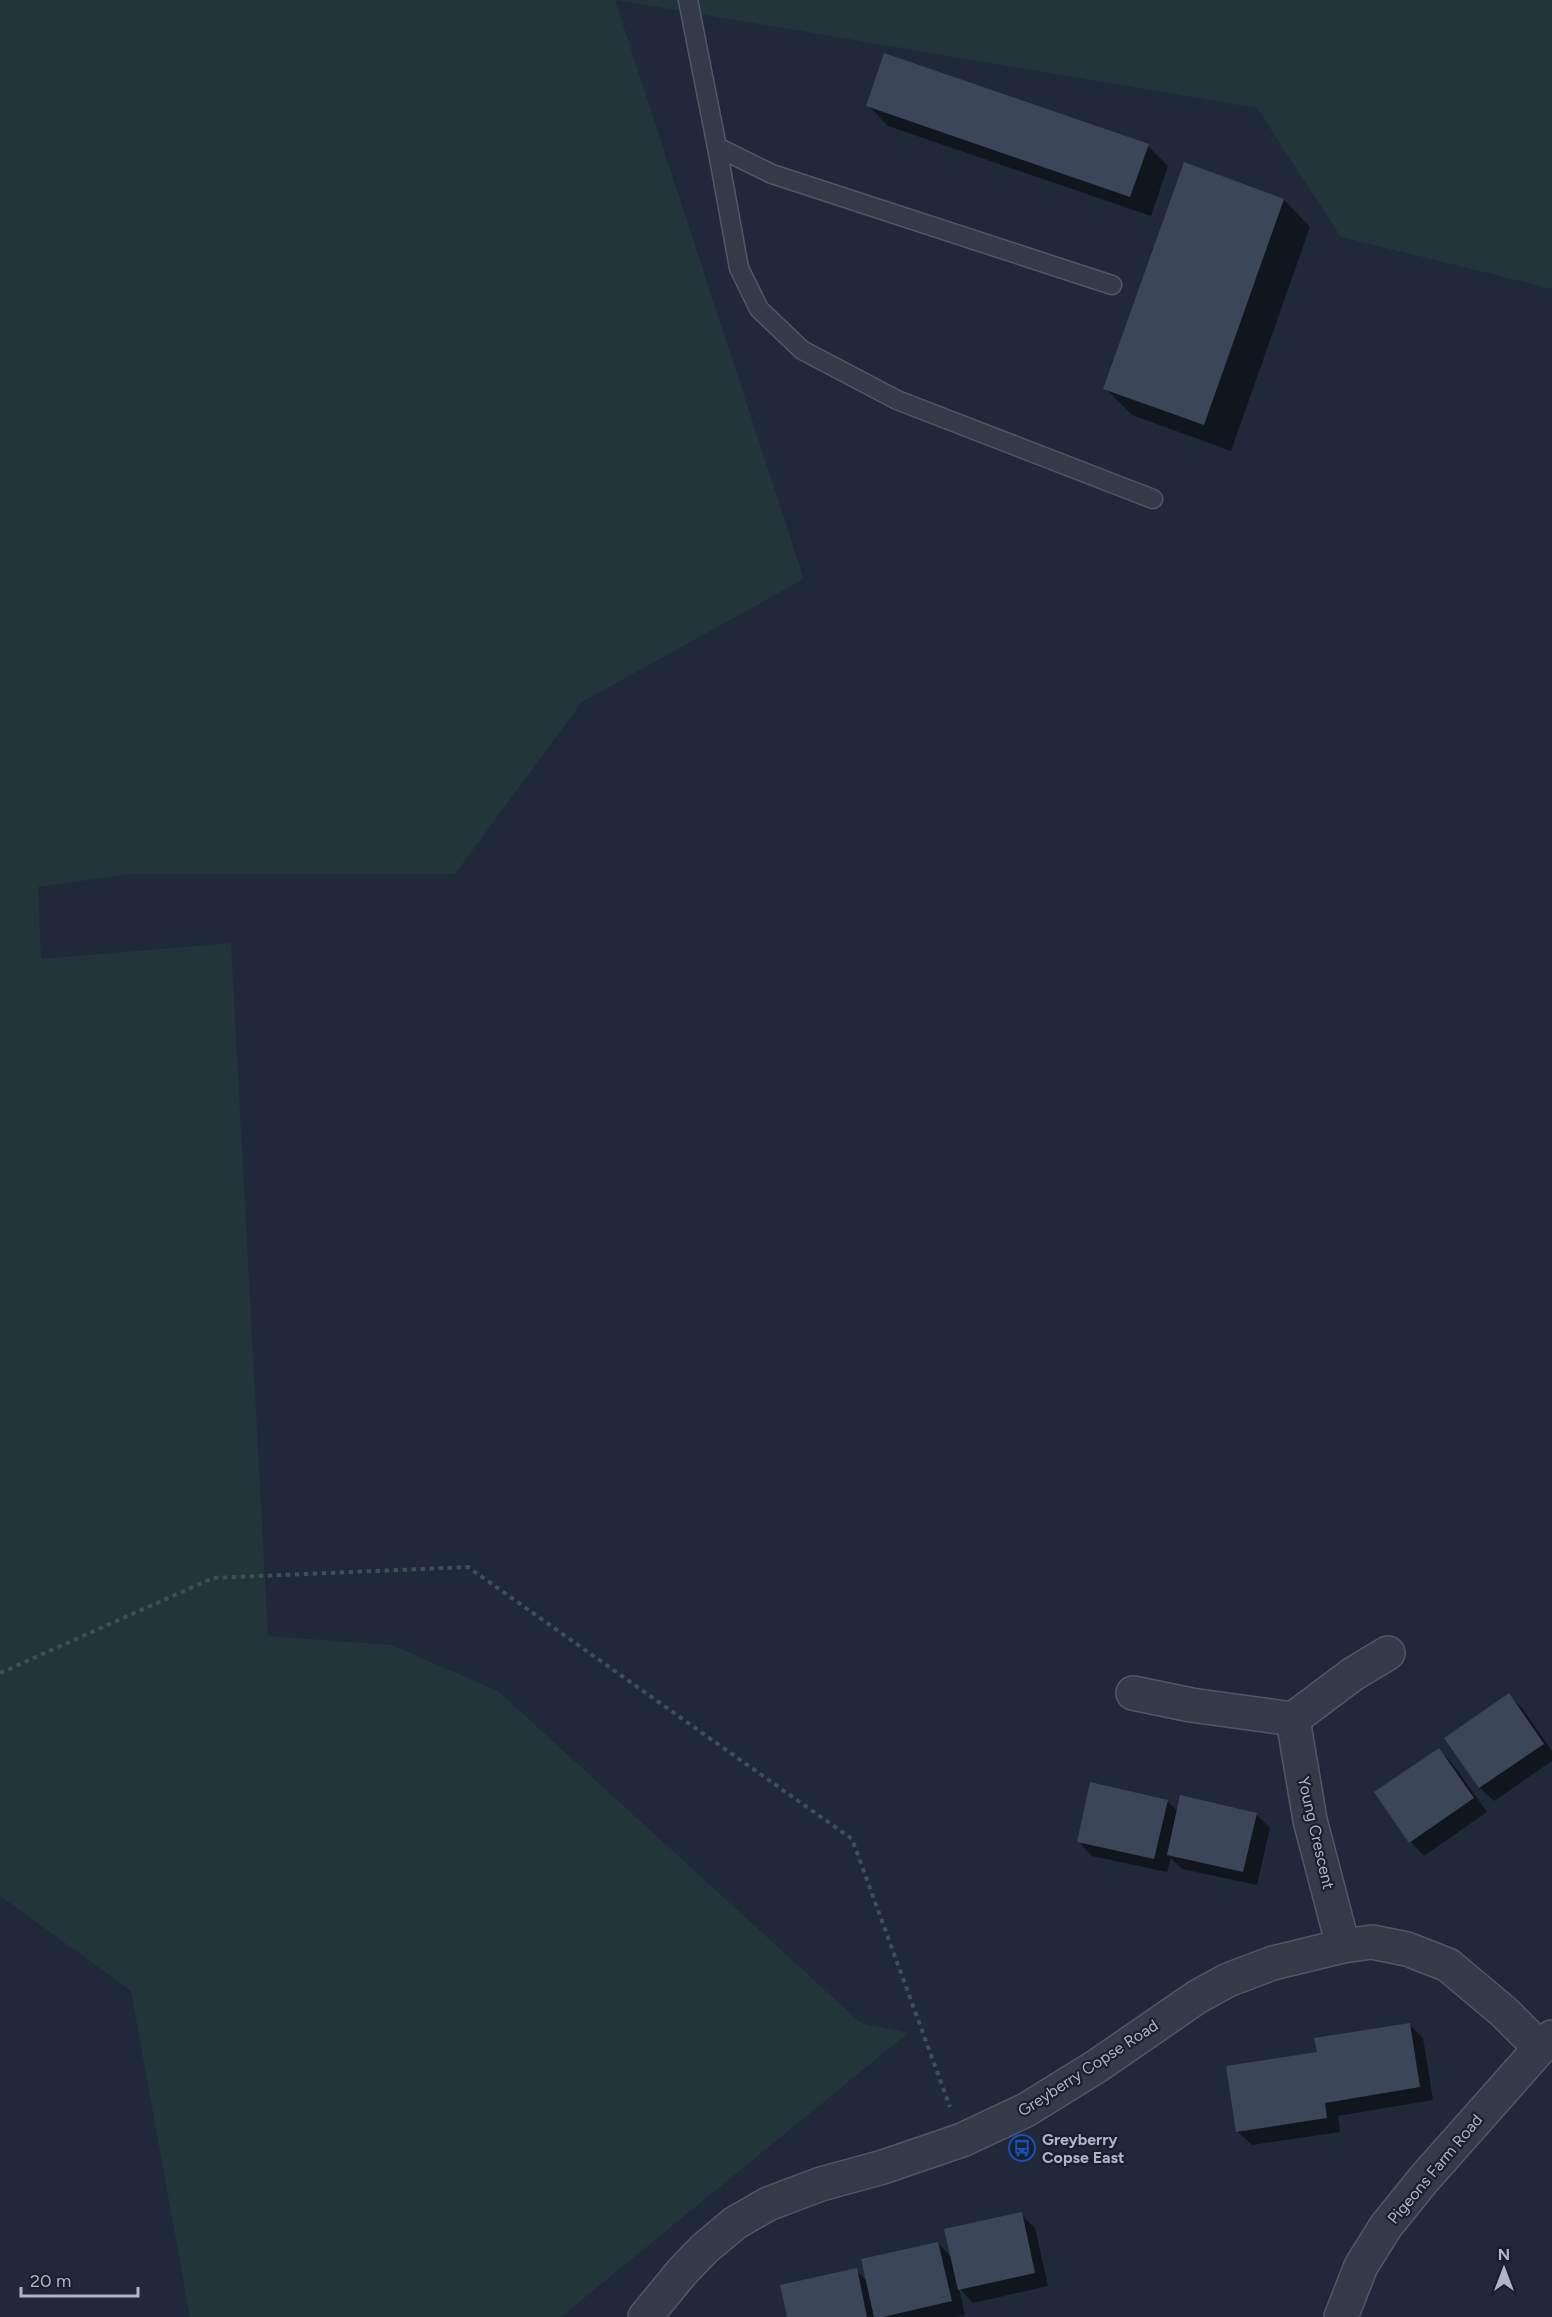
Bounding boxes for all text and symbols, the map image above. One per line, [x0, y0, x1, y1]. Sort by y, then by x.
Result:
street label: Young Crescent [1294, 1775, 1338, 1891]
street label: Greyberry Copse Road [1014, 2016, 1162, 2120]
street label: Pigeons Farm Road [1384, 2110, 1486, 2228]
place label: Greyberry Copse East [1042, 2130, 1124, 2167]
bus stop icon: Greyberry Copse East [1007, 2133, 1037, 2163]
north arrow [1474, 2239, 1534, 2299]
text: N [1498, 2245, 1510, 2264]
scale bar [21, 2260, 138, 2298]
text: 20 m [30, 2270, 71, 2292]

